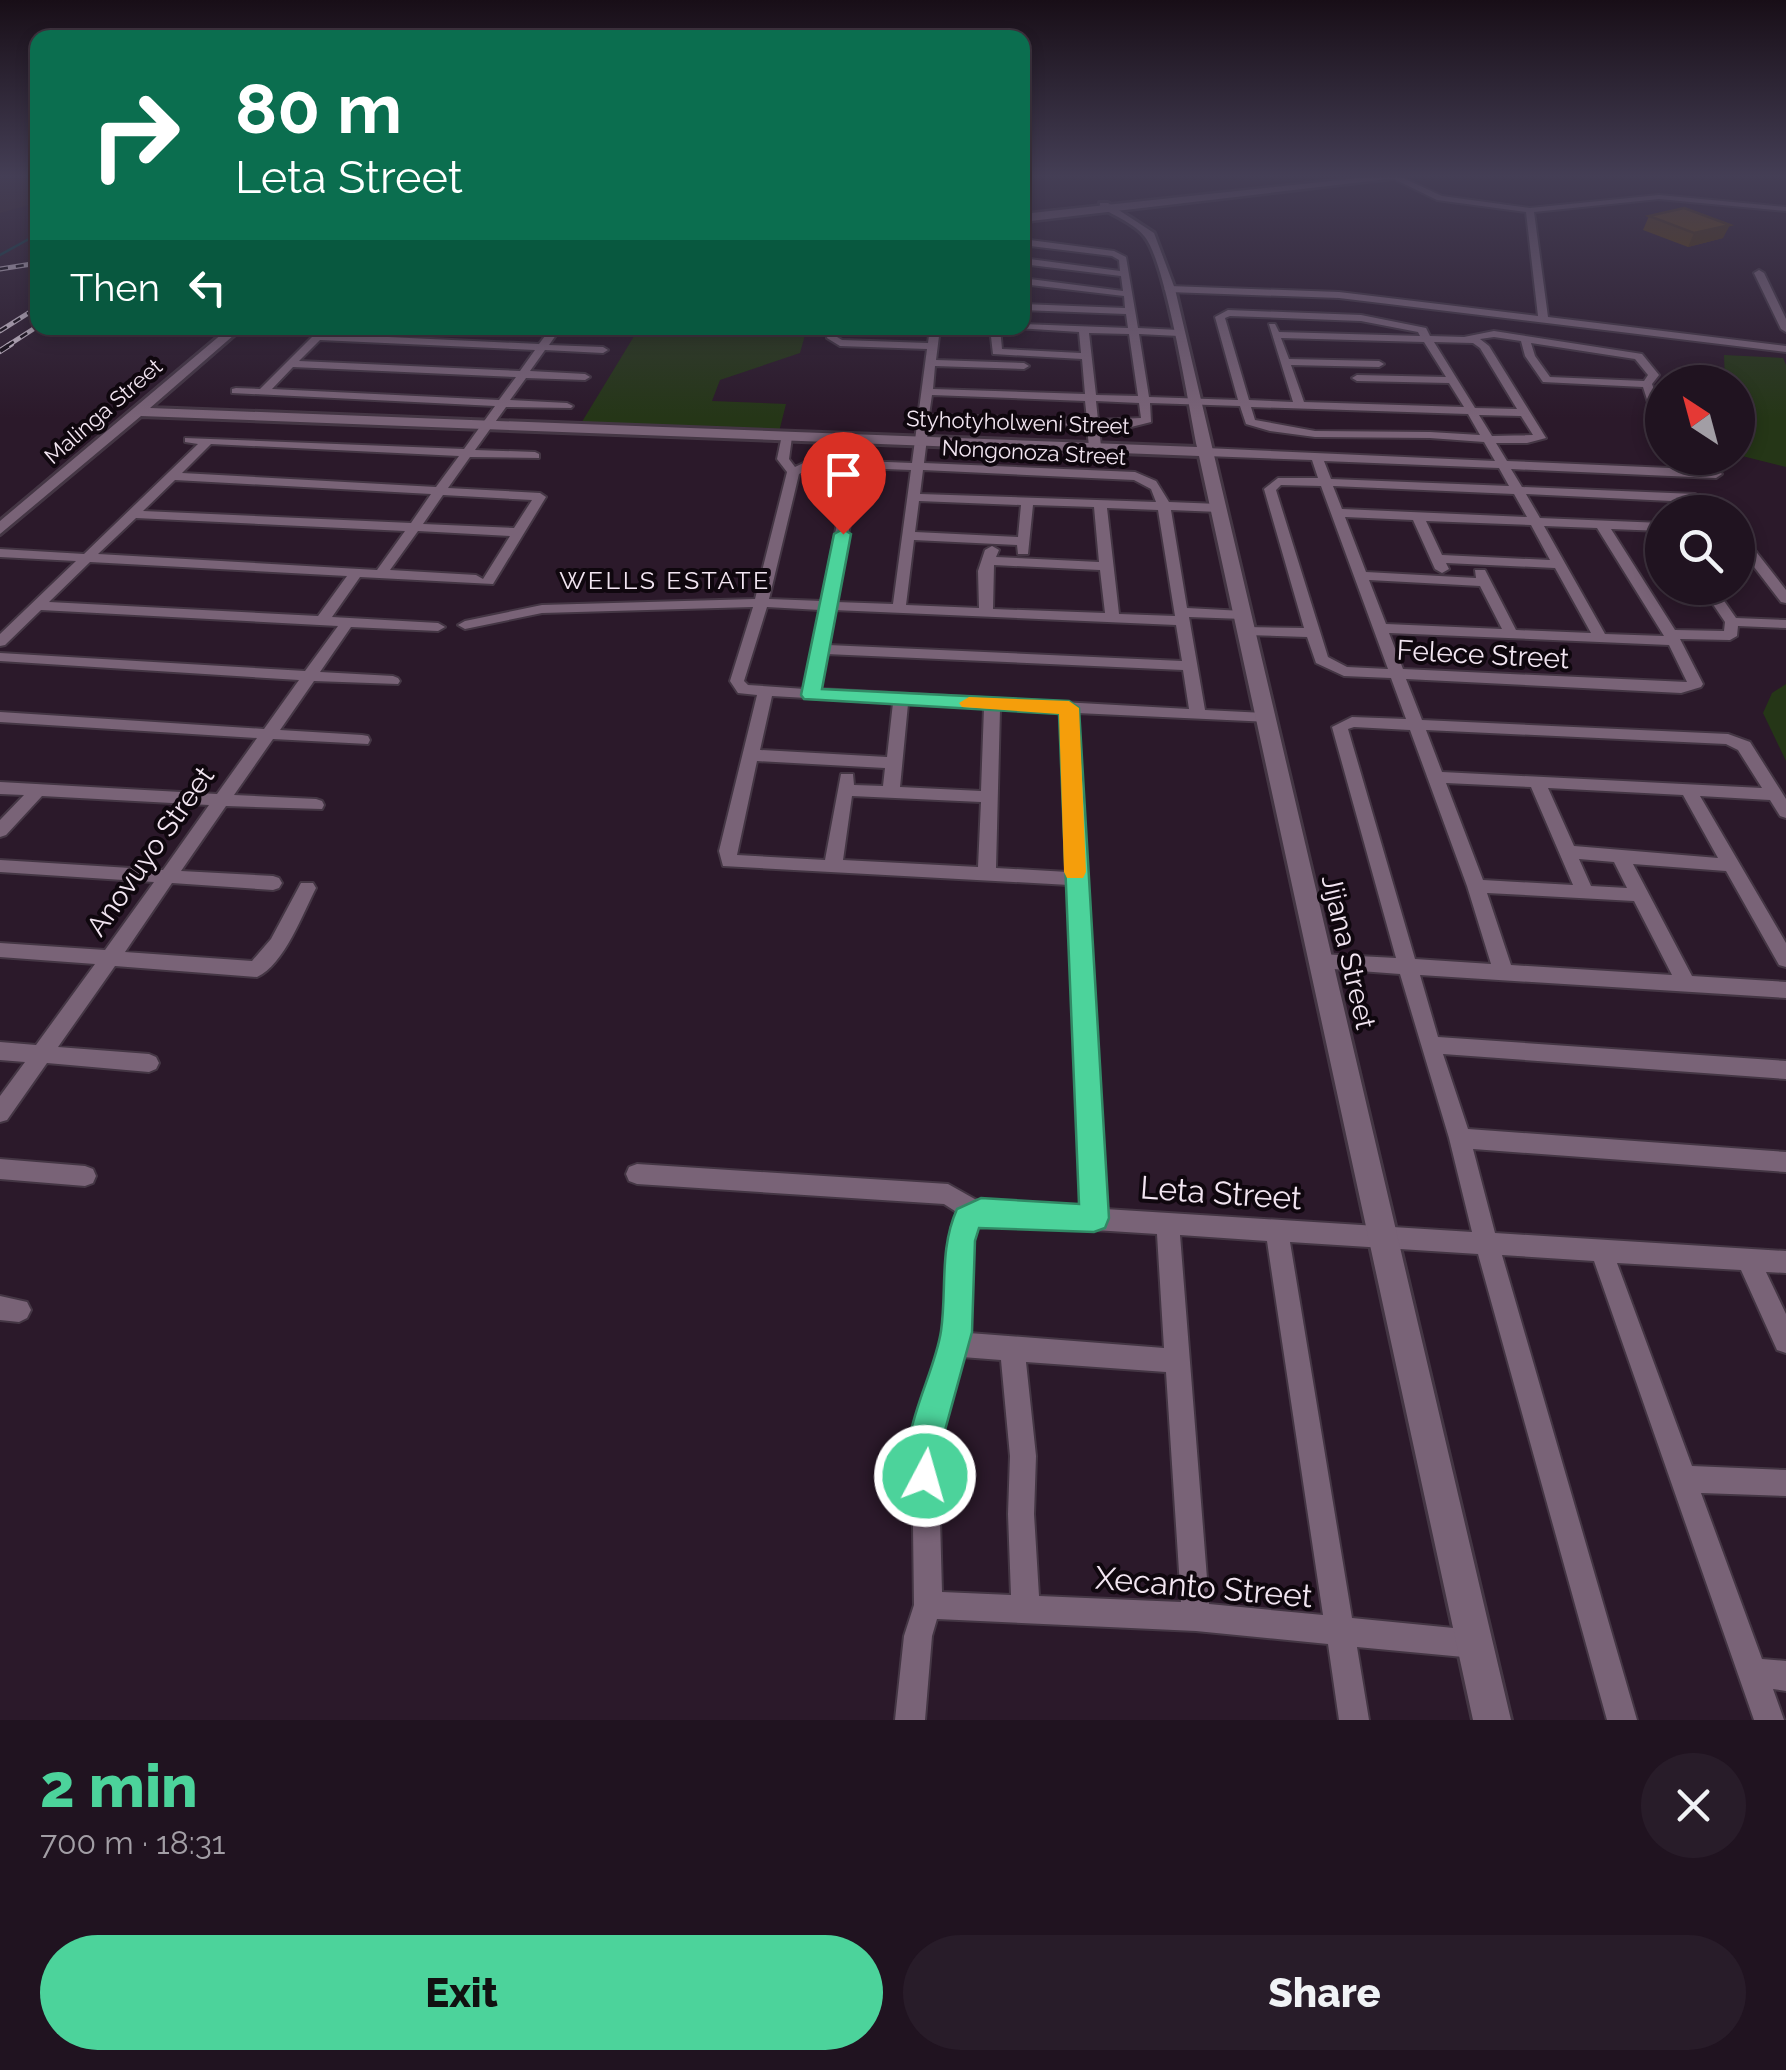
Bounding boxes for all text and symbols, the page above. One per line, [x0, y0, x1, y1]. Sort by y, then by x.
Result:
text: 80 m [235, 67, 402, 149]
icon: right [70, 70, 200, 200]
text: Leta Street [235, 151, 463, 204]
icon: left [180, 260, 235, 315]
text: Then [70, 265, 160, 310]
street label: Malinga Street [39, 353, 167, 469]
north arrow [1645, 365, 1755, 475]
map controls [1645, 365, 1755, 605]
street label: Styhotyholweni Street [906, 405, 1131, 439]
pin [801, 432, 886, 535]
street label: Nongonoza Street [941, 434, 1127, 470]
icon: arrive [816, 447, 871, 502]
button: search [1645, 495, 1755, 605]
district label: WELLS ESTATE [559, 565, 771, 595]
street label: Felece Street [1396, 634, 1571, 676]
street label: Anovuyo Street [80, 760, 221, 942]
street label: Jijana Street [1315, 872, 1382, 1033]
street label: Leta Street [1139, 1168, 1303, 1217]
position arrow [873, 1424, 977, 1528]
street label: Xecanto Street [1094, 1559, 1314, 1614]
text: 2 min [40, 1751, 198, 1821]
button: close [1641, 1753, 1746, 1858]
text: 700 m · 18:31 [40, 1824, 226, 1861]
button: Exit [40, 1935, 883, 2050]
button: Share [903, 1935, 1746, 2050]

